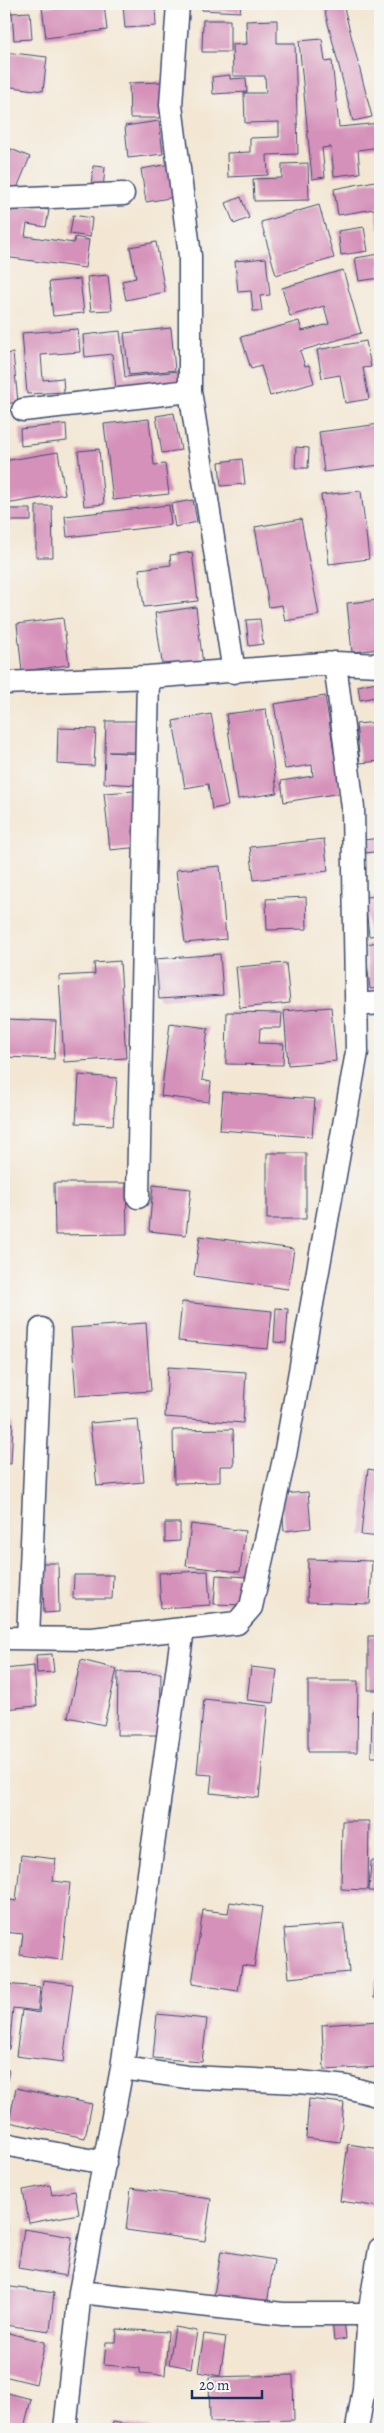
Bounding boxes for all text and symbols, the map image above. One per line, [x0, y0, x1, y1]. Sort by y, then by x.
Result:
scale bar [192, 2368, 262, 2400]
text: 20 m [199, 2375, 230, 2395]

